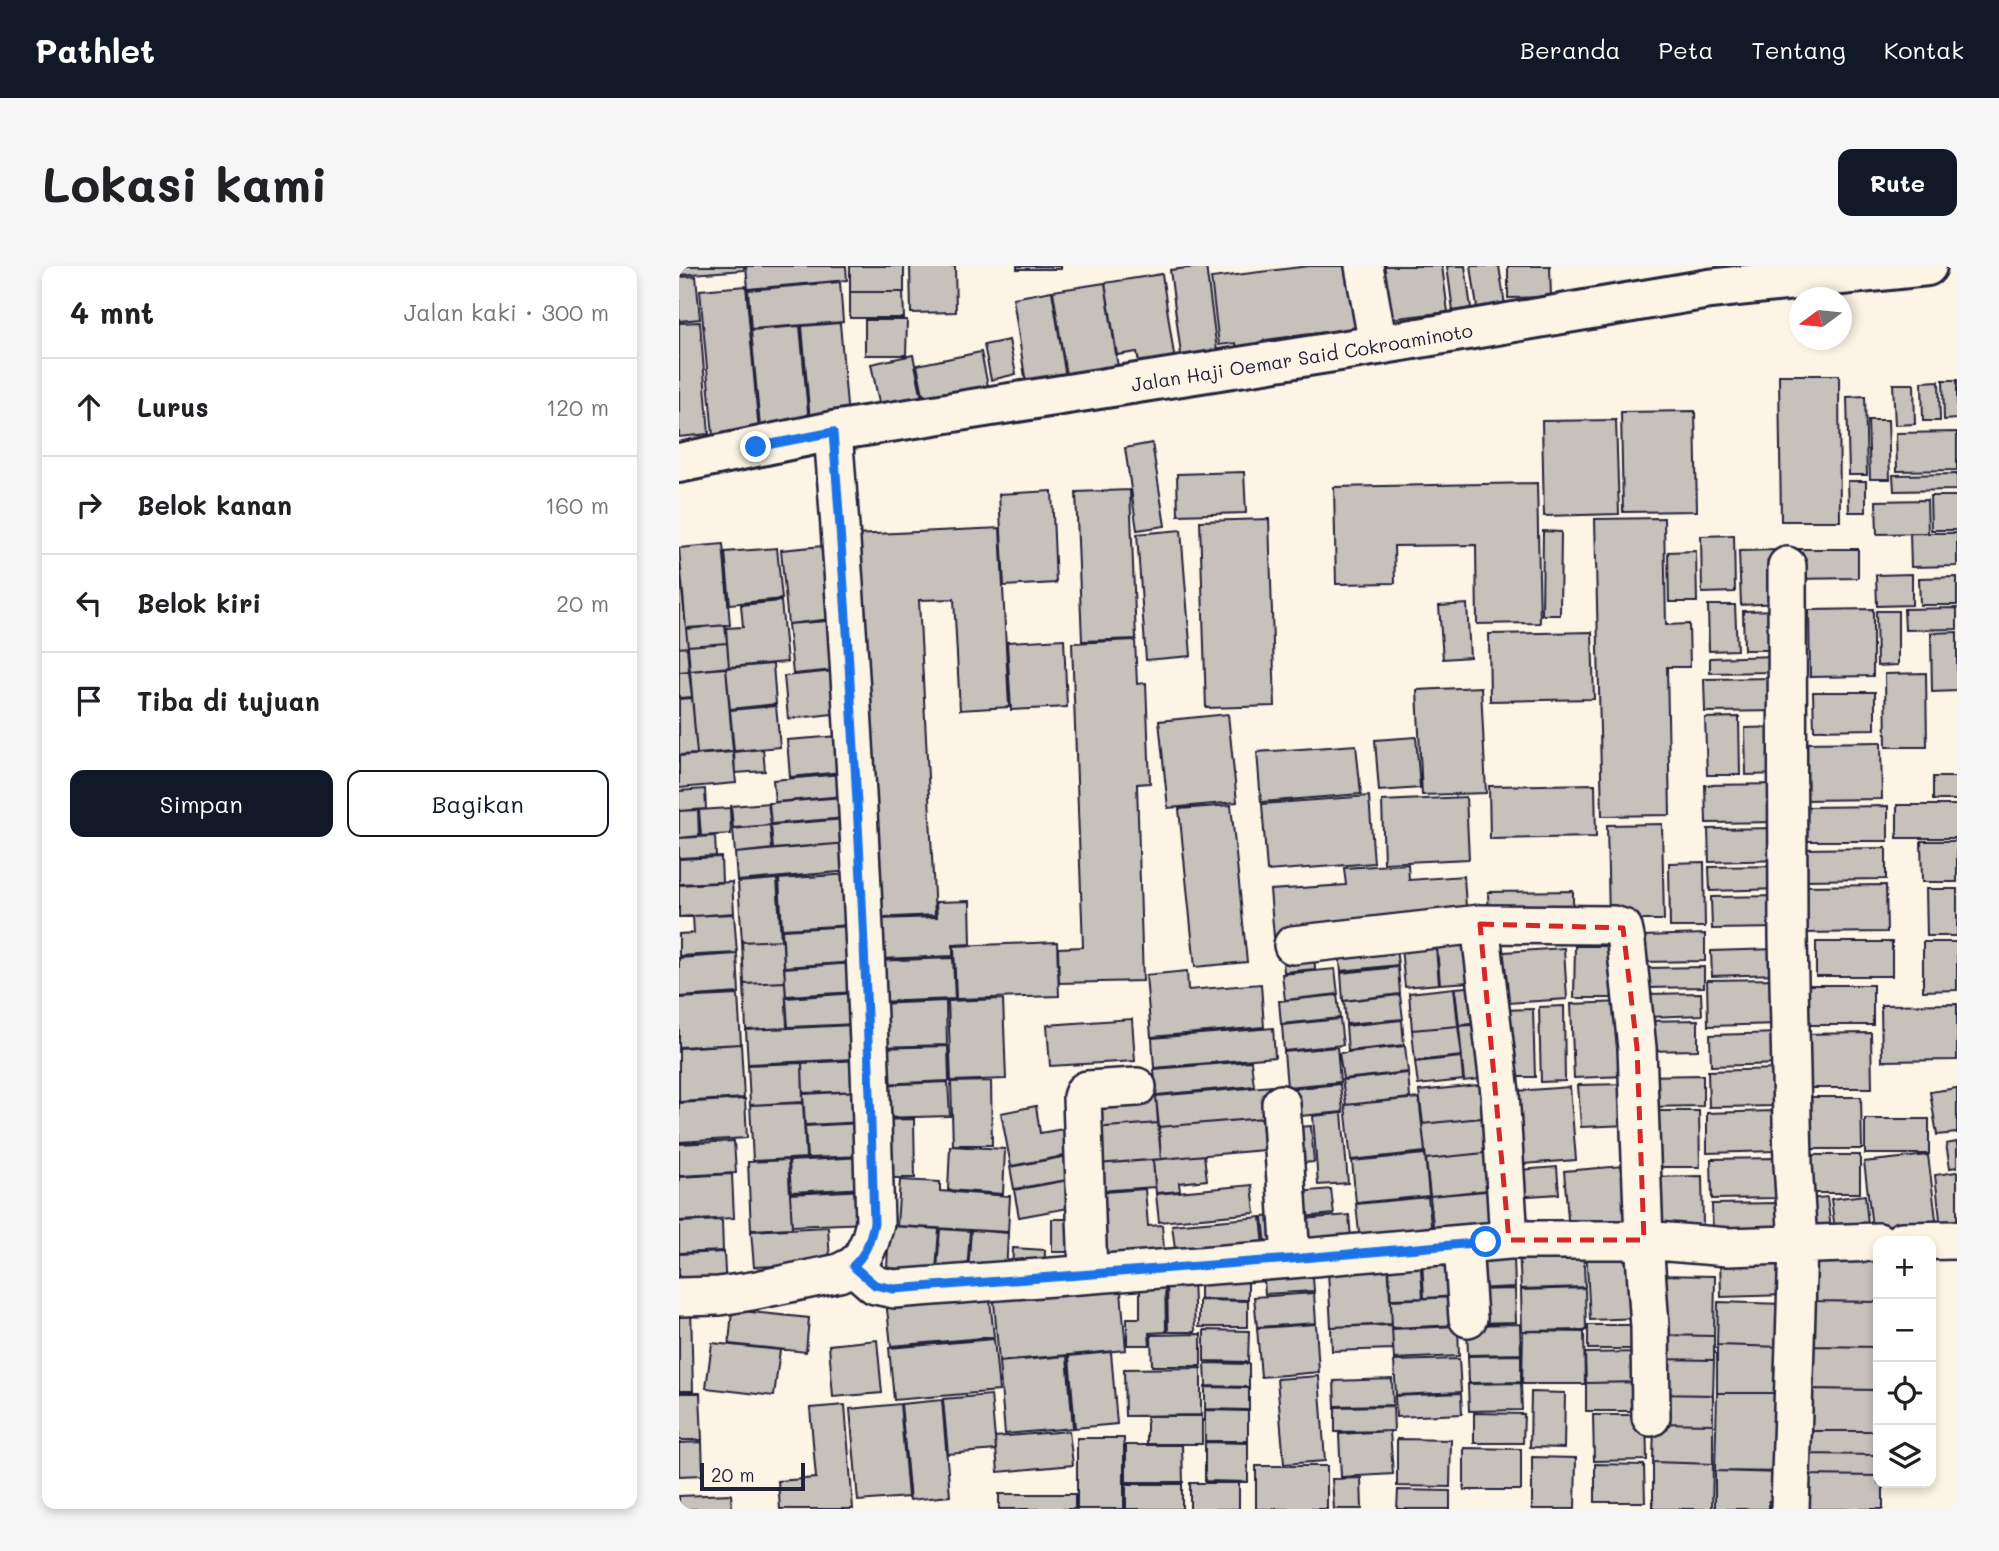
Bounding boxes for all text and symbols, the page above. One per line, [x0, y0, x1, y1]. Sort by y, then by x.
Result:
text: Pathlet [35, 28, 155, 71]
text: Beranda [1520, 34, 1620, 65]
text: Peta [1658, 34, 1713, 65]
text: Tentang [1751, 34, 1846, 65]
text: Kontak [1884, 34, 1964, 65]
button: Rute [1838, 149, 1957, 216]
text: Lokasi kami [42, 151, 328, 214]
north arrow [1789, 287, 1852, 350]
text: 4 mnt [70, 292, 154, 332]
text: Jalan kaki · 300 m [404, 297, 609, 327]
street label: Jalan Haji Oemar Said Cokroaminoto [1129, 317, 1474, 396]
icon: ahead [70, 388, 108, 426]
text: Lurus [137, 390, 209, 424]
text: 120 m [546, 392, 609, 422]
route end [740, 431, 771, 462]
icon: right [70, 486, 108, 524]
text: Belok kanan [137, 488, 292, 522]
text: 160 m [545, 490, 609, 520]
icon: left [70, 584, 108, 622]
text: Belok kiri [137, 586, 261, 620]
text: 20 m [556, 588, 609, 618]
icon: arrive [70, 682, 108, 720]
text: Tiba di tujuan [137, 684, 320, 718]
button: Simpan [70, 770, 333, 837]
button: Bagikan [347, 770, 609, 837]
route start [1470, 1226, 1501, 1257]
map controls [1873, 1236, 1936, 1488]
button: + [1873, 1236, 1936, 1299]
button: − [1873, 1299, 1936, 1362]
button: locate [1873, 1362, 1936, 1425]
button: layers [1873, 1425, 1936, 1488]
scale bar [700, 1460, 805, 1492]
text: 20 m [711, 1462, 755, 1487]

